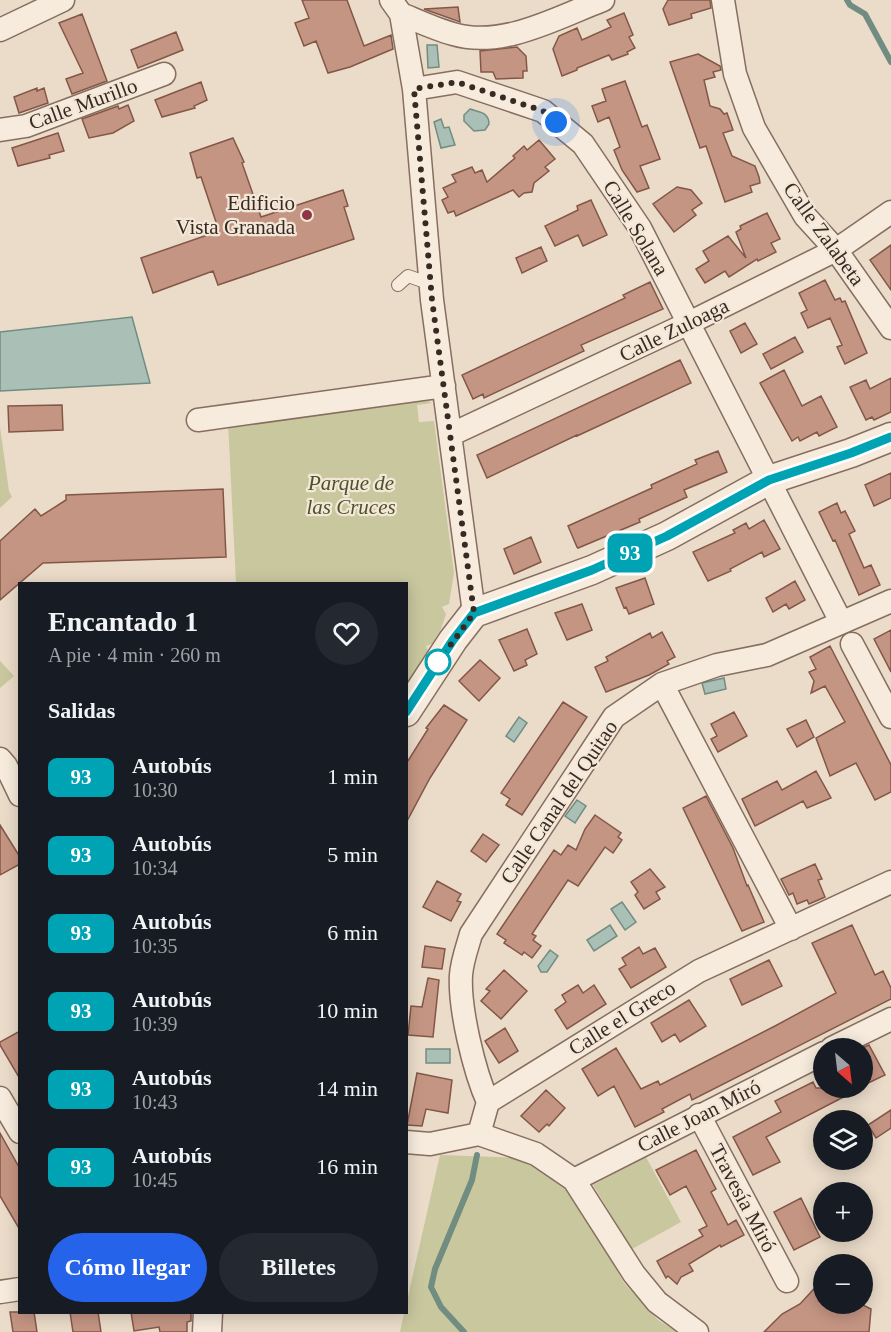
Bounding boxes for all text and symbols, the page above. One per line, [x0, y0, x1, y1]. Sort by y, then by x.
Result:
street label: Calle Murillo [25, 73, 141, 135]
your location [541, 107, 571, 137]
street label: Calle Solana [598, 176, 674, 280]
street label: Calle Zalabeta [778, 178, 870, 291]
place label: Edificio Vista Granada [176, 191, 296, 239]
marker: Edificio Vista Granada [300, 208, 314, 222]
street label: Calle Zuloaga [616, 293, 733, 367]
park label: Parque de las Cruces [306, 471, 396, 519]
line badge: 93 [603, 534, 657, 572]
text: 93 [620, 541, 641, 565]
button: heart [315, 602, 378, 665]
text: Encantado 1 [48, 606, 198, 637]
text: A pie · 4 min · 260 m [48, 644, 221, 666]
unlabelled marker [425, 649, 451, 675]
text: Salidas [48, 698, 115, 723]
street label: Calle Canal del Quitao [495, 716, 623, 888]
text: Autobús [132, 753, 211, 778]
text: 1 min [327, 764, 378, 789]
text: 93 [71, 765, 92, 789]
text: 10:30 [132, 779, 178, 801]
text: Autobús [132, 831, 211, 856]
text: 5 min [327, 842, 378, 867]
text: 93 [71, 843, 92, 867]
text: 10:34 [132, 857, 178, 879]
text: Autobús [132, 909, 211, 934]
text: 6 min [327, 920, 378, 945]
text: 93 [71, 921, 92, 945]
text: 10:35 [132, 935, 178, 957]
street label: Calle el Greco [564, 976, 680, 1060]
text: Autobús [132, 987, 211, 1012]
text: 10 min [316, 998, 378, 1023]
text: 93 [71, 999, 92, 1023]
text: 10:39 [132, 1013, 178, 1035]
north arrow [813, 1038, 873, 1098]
map controls [813, 1038, 873, 1314]
text: Autobús [132, 1065, 211, 1090]
street label: Calle Joan Miró [633, 1075, 765, 1157]
text: 14 min [316, 1076, 378, 1101]
text: 93 [71, 1077, 92, 1101]
text: 10:43 [132, 1091, 178, 1113]
button: layers [813, 1110, 873, 1170]
street label: Travesía Miró [705, 1140, 781, 1256]
text: Autobús [132, 1143, 211, 1168]
text: 16 min [316, 1154, 378, 1179]
text: 93 [71, 1155, 92, 1179]
text: 10:45 [132, 1169, 178, 1191]
button: + [813, 1182, 873, 1242]
button: Cómo llegar [48, 1233, 207, 1302]
button: Billetes [219, 1233, 378, 1302]
button: − [813, 1254, 873, 1314]

